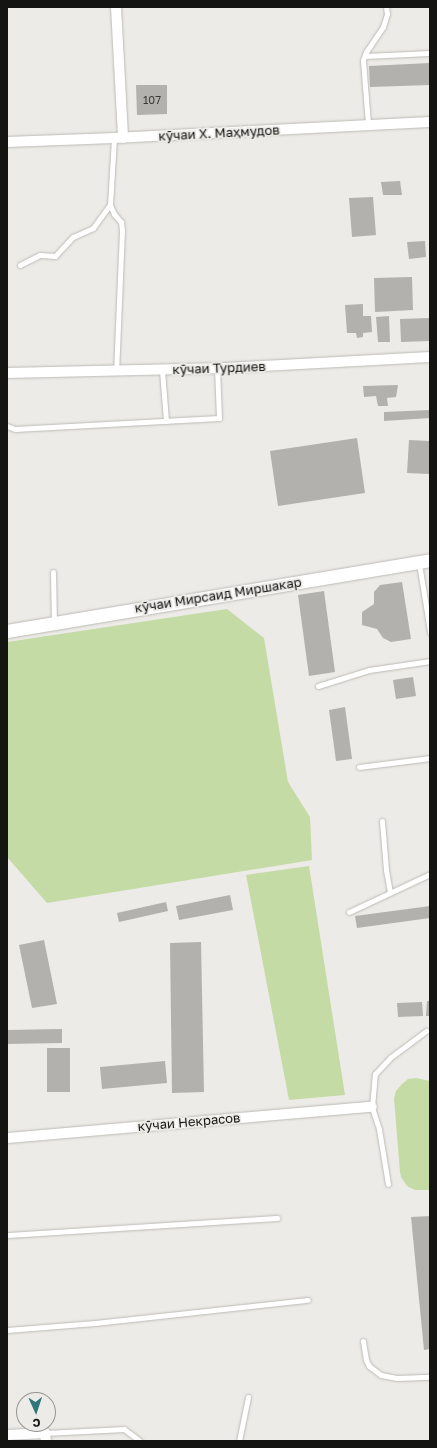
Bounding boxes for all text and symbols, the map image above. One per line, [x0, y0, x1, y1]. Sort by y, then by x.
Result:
house number: 107 [143, 93, 161, 107]
street label: кӯчаи Х. Маҳмудов [158, 122, 280, 144]
street label: кӯчаи Турдиев [172, 359, 266, 377]
street label: кӯчаи Мирсаид Миршакар [133, 574, 303, 616]
street label: кӯчаи Некрасов [137, 1110, 241, 1134]
north arrow [16, 1392, 56, 1432]
text: С [32, 1417, 41, 1430]

